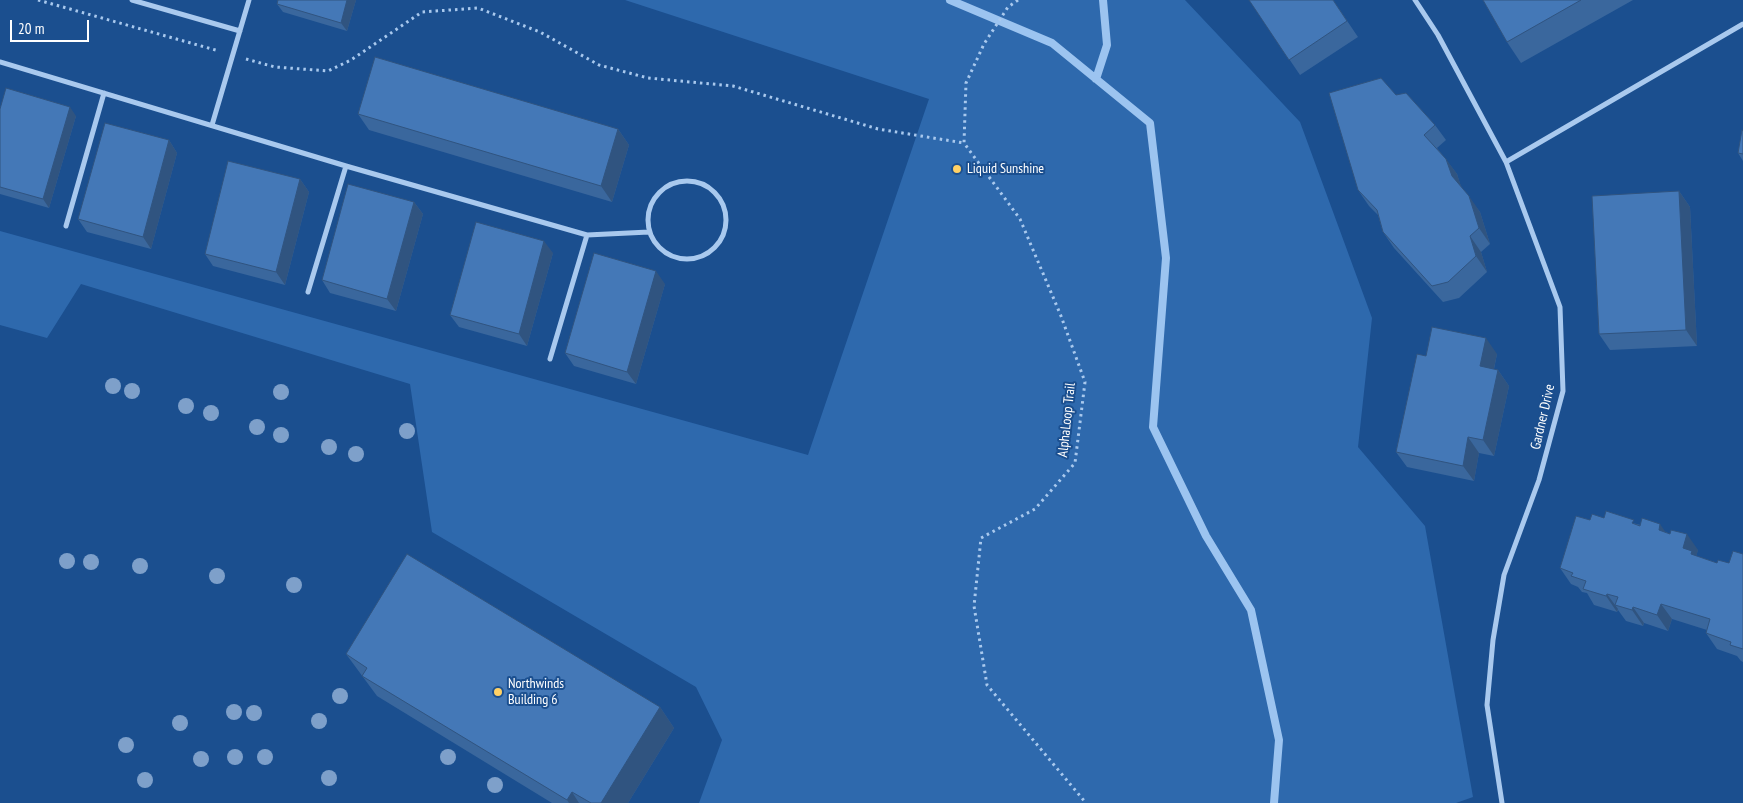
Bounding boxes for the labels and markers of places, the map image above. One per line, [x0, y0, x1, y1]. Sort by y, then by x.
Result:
place label: Liquid Sunshine [967, 161, 1044, 177]
marker: Liquid Sunshine [951, 163, 963, 175]
place label: Northwinds Building 6 [508, 676, 564, 709]
marker: Northwinds Building 6 [492, 686, 504, 698]

